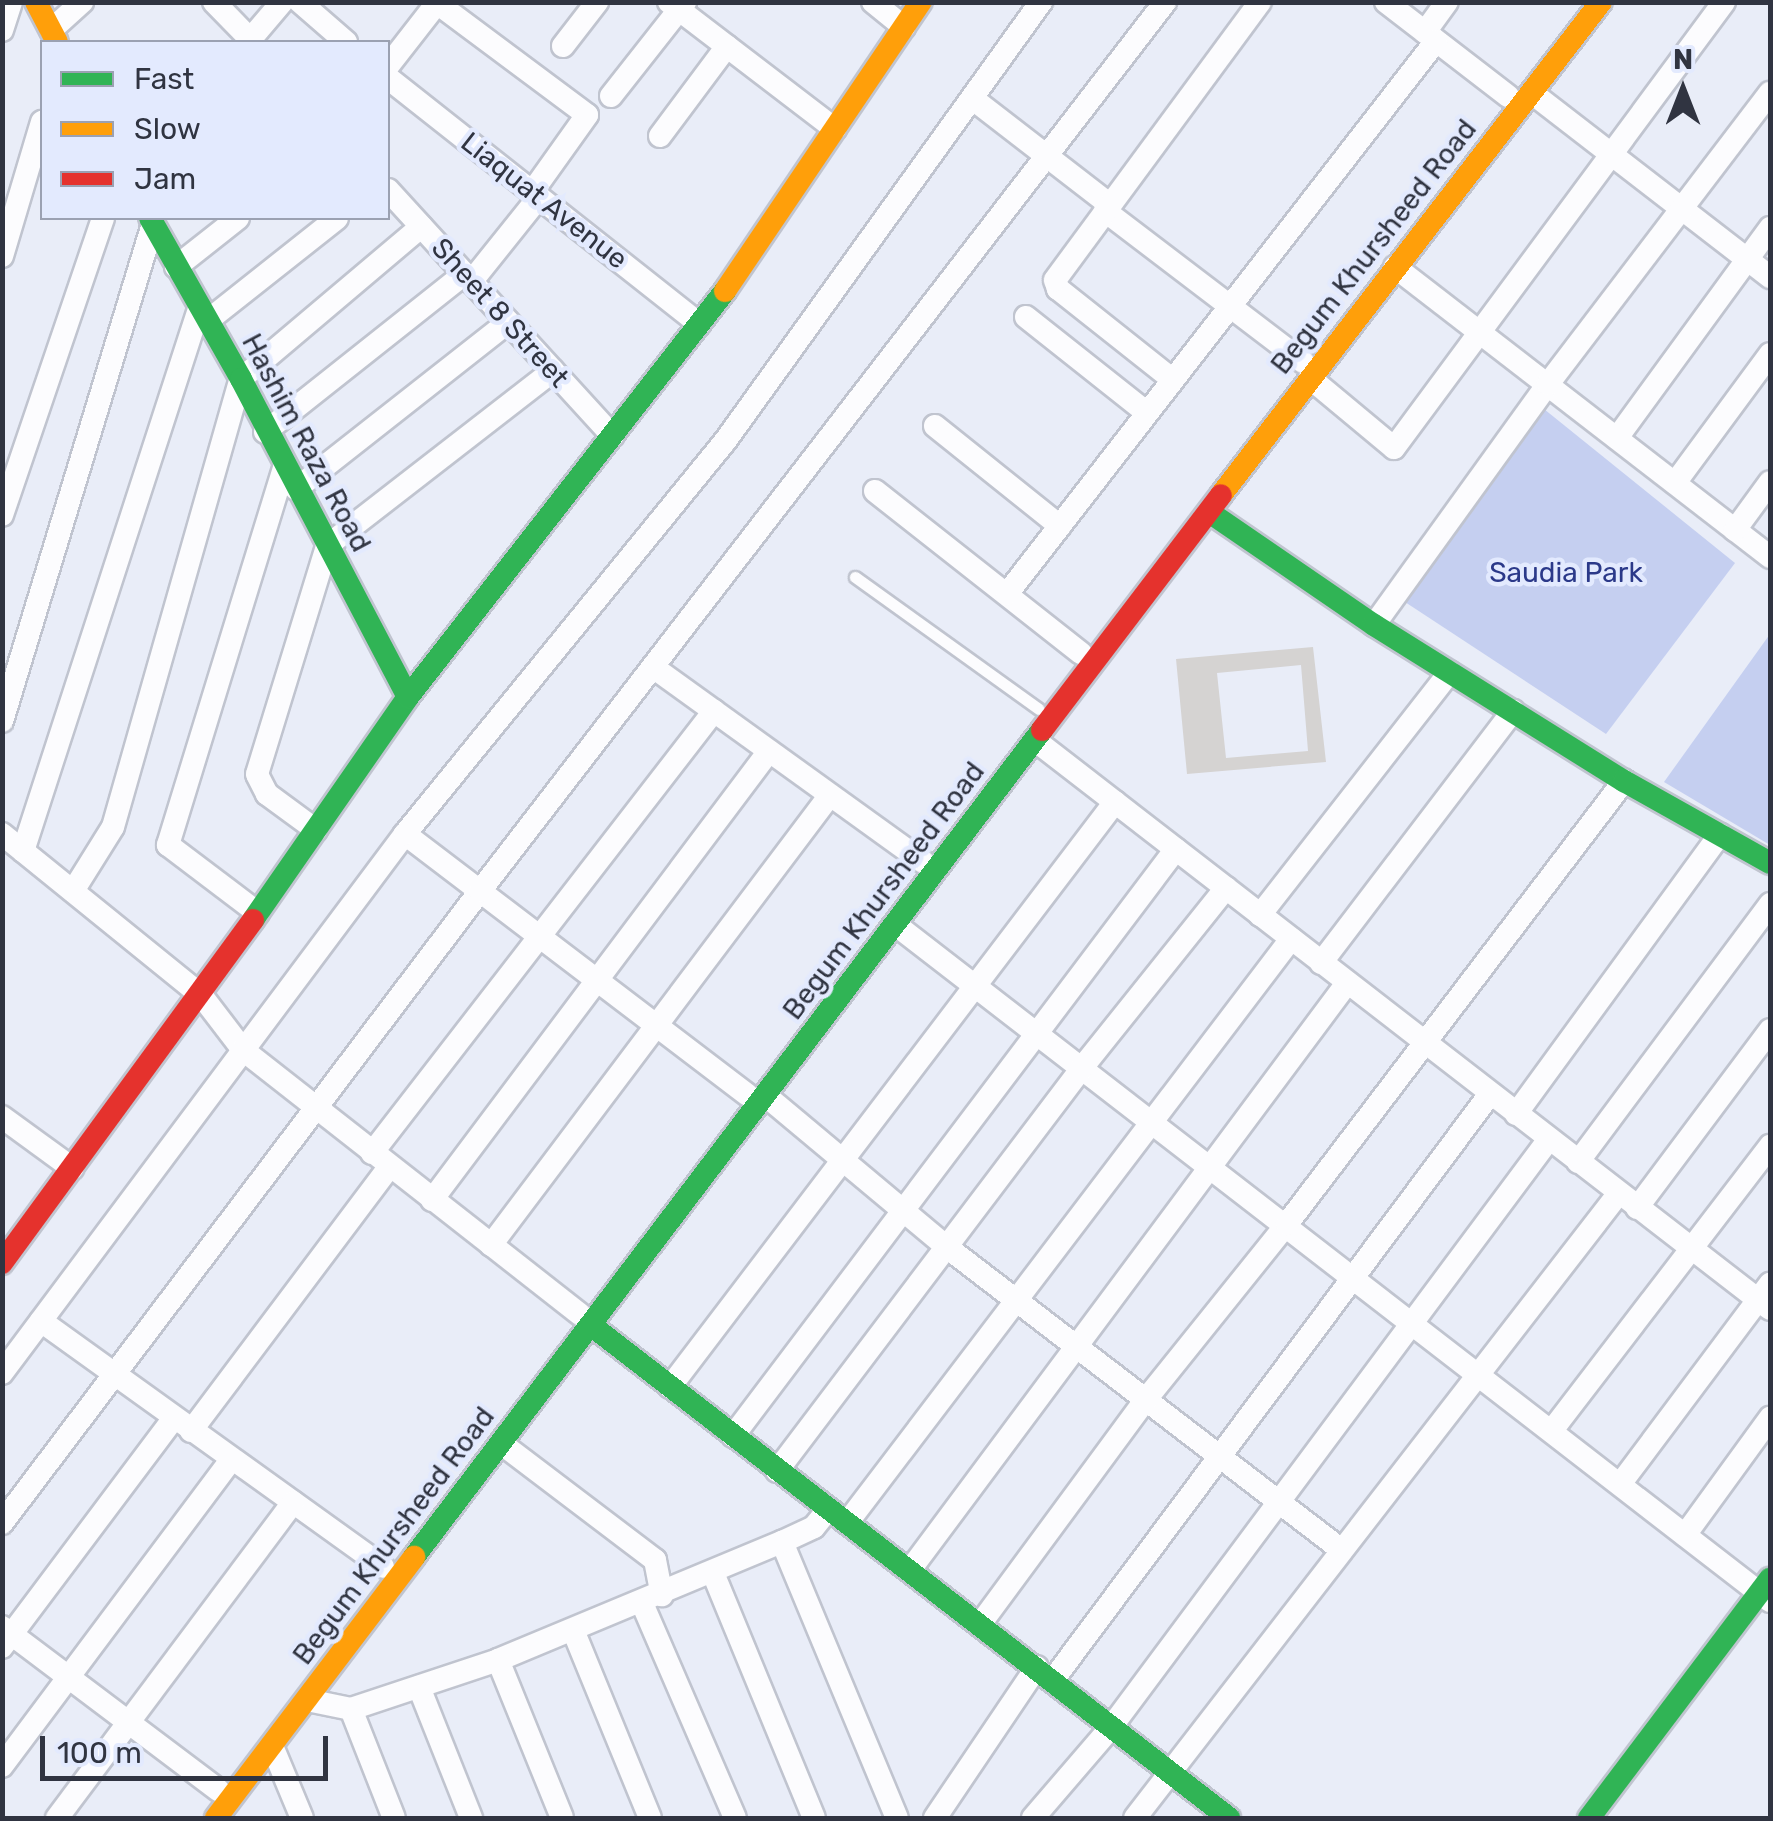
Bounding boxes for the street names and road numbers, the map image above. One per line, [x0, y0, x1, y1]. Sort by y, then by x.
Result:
street label: Begum Khursheed Road [1264, 113, 1484, 381]
street label: Liaquat Avenue [454, 125, 634, 277]
street label: Sheet 8 Street [424, 231, 576, 395]
street label: Hashim Raza Road [234, 328, 378, 558]
street label: Begum Khursheed Road [776, 756, 992, 1026]
street label: Begum Khursheed Road [286, 1401, 502, 1671]

